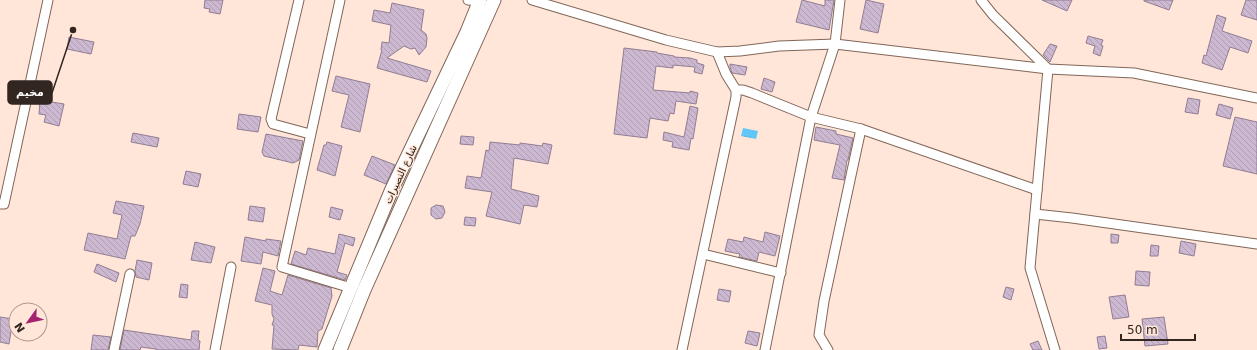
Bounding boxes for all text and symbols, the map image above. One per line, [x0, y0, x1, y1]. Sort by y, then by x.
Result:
callout: مخيم [8, 81, 52, 104]
text: مخيم [16, 86, 44, 99]
street label: شارع النصيرات [382, 143, 420, 206]
north arrow [8, 302, 48, 342]
scale bar [1121, 316, 1195, 342]
text: N [12, 320, 28, 335]
text: 50 m [1127, 323, 1158, 337]

